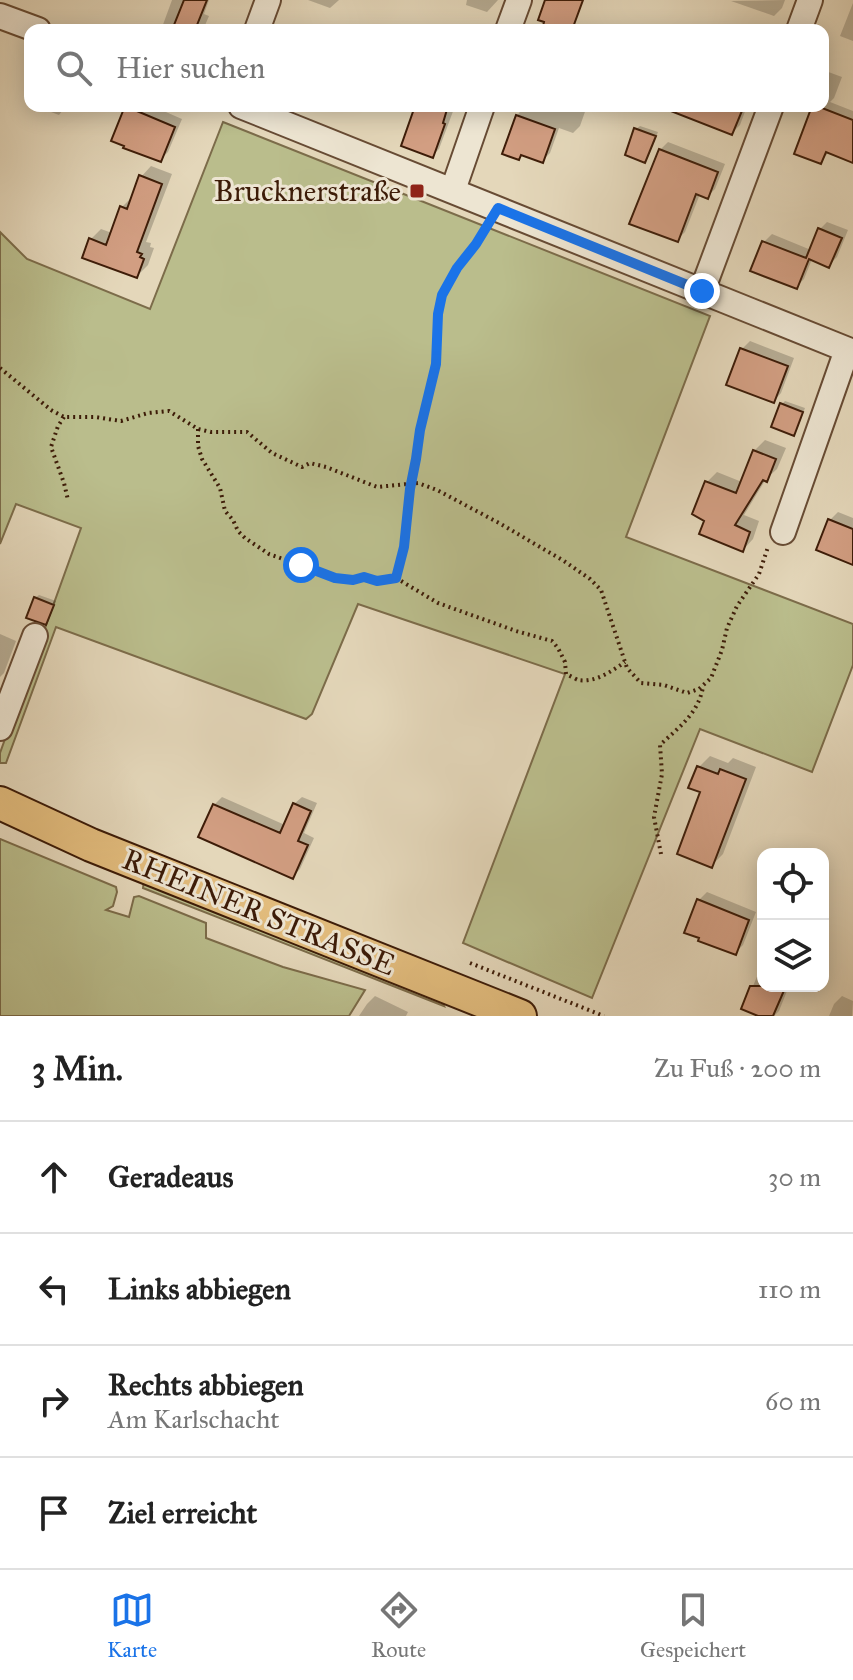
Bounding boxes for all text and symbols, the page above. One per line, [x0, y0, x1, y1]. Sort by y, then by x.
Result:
search box [24, 24, 829, 112]
icon: search [52, 46, 96, 90]
text: Hier suchen [116, 50, 265, 86]
place label: Brucknerstraße [214, 173, 401, 209]
marker: Brucknerstraße [408, 182, 426, 200]
route end [684, 273, 720, 309]
route start [283, 547, 319, 583]
street label: RHEINER STRASSE [117, 841, 401, 983]
map controls [757, 848, 829, 992]
button: locate [757, 848, 829, 920]
button: layers [757, 920, 829, 992]
text: 3 Min. [32, 1048, 123, 1089]
text: Zu Fuß · 200 m [654, 1052, 821, 1084]
icon: ahead [32, 1155, 76, 1199]
text: Geradeaus [108, 1159, 234, 1195]
text: 30 m [768, 1161, 821, 1193]
icon: left [32, 1267, 76, 1311]
text: Links abbiegen [108, 1271, 291, 1307]
text: 110 m [758, 1273, 821, 1305]
text: Rechts abbiegen [108, 1367, 304, 1403]
icon: right [32, 1379, 76, 1423]
text: 60 m [765, 1385, 821, 1417]
text: Am Karlschacht [108, 1403, 279, 1435]
icon: arrive [32, 1491, 76, 1535]
text: Ziel erreicht [108, 1495, 257, 1531]
tab: Karte [107, 1588, 157, 1663]
tab: Route [371, 1588, 426, 1663]
tab: Gespeichert [640, 1588, 746, 1663]

